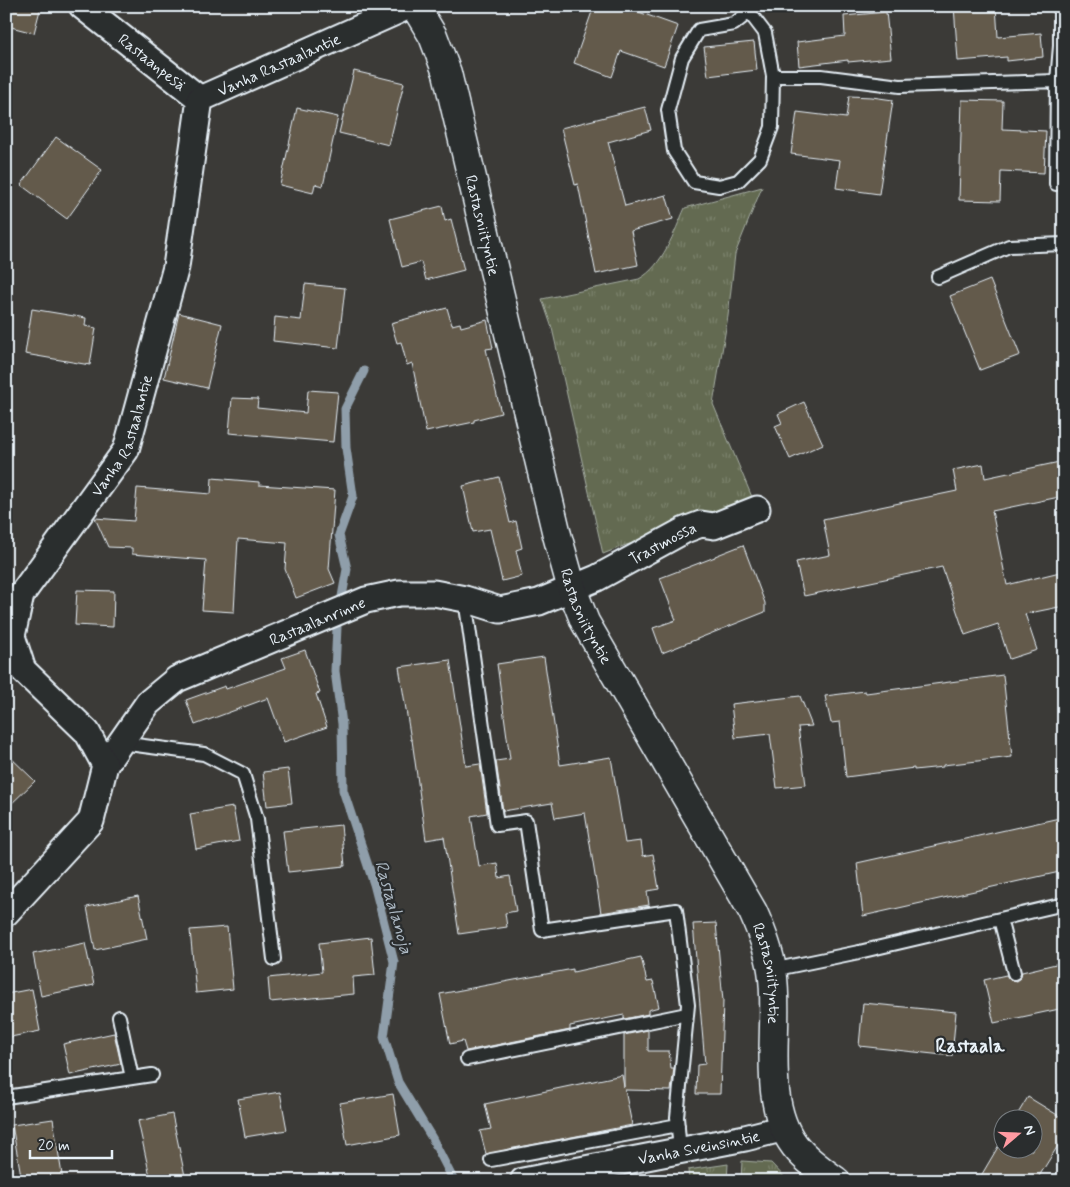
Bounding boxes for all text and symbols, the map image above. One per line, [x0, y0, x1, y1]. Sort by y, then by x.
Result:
street label: Rastaanpesä [113, 29, 190, 96]
street label: Vanha Rastaalantie [215, 29, 344, 102]
street label: Rastasniityntie [460, 173, 504, 278]
street label: Vanha Rastaalantie [87, 372, 158, 501]
street label: Trastmossa [626, 518, 700, 571]
street label: Rastasniityntie [555, 566, 616, 668]
street label: Rastaalanrinne [266, 592, 369, 651]
water label: Rastaalanoja [368, 858, 418, 957]
street label: Rastasniityntie [747, 920, 783, 1024]
district label: Rastaala [936, 1034, 1005, 1059]
north arrow [992, 1110, 1042, 1160]
text: N [1019, 1123, 1039, 1137]
street label: Vanha Sveinsintie [636, 1126, 762, 1170]
scale bar [30, 1127, 112, 1159]
text: 20 m [38, 1136, 70, 1156]

